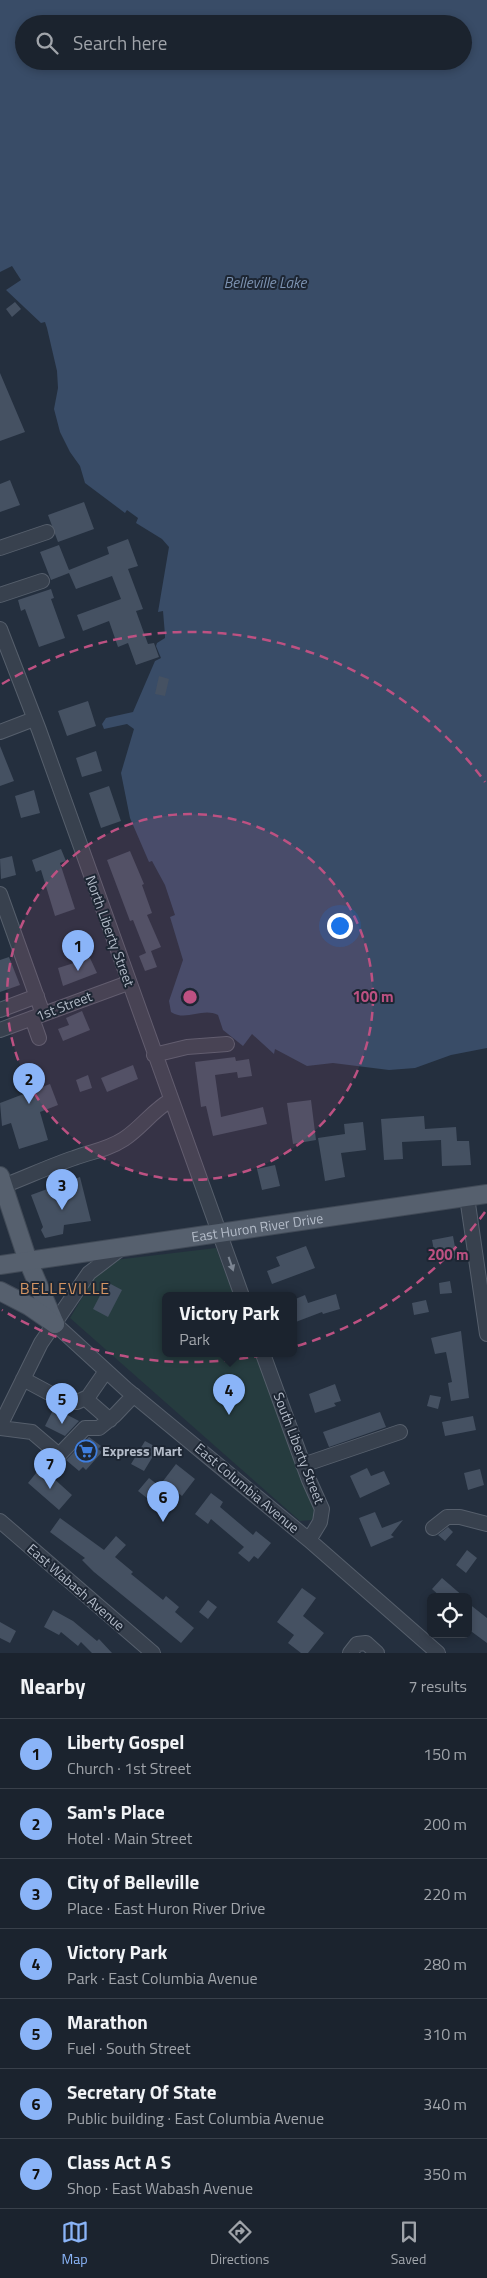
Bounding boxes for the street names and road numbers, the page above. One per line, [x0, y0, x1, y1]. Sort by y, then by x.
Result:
street label: North Liberty Street [81, 872, 140, 989]
street label: 1st Street [33, 985, 95, 1026]
street label: East Huron River Drive [190, 1207, 324, 1247]
street label: South Liberty Street [269, 1389, 330, 1507]
street label: East Columbia Avenue [190, 1438, 304, 1538]
street label: East Wabash Avenue [23, 1538, 130, 1635]

